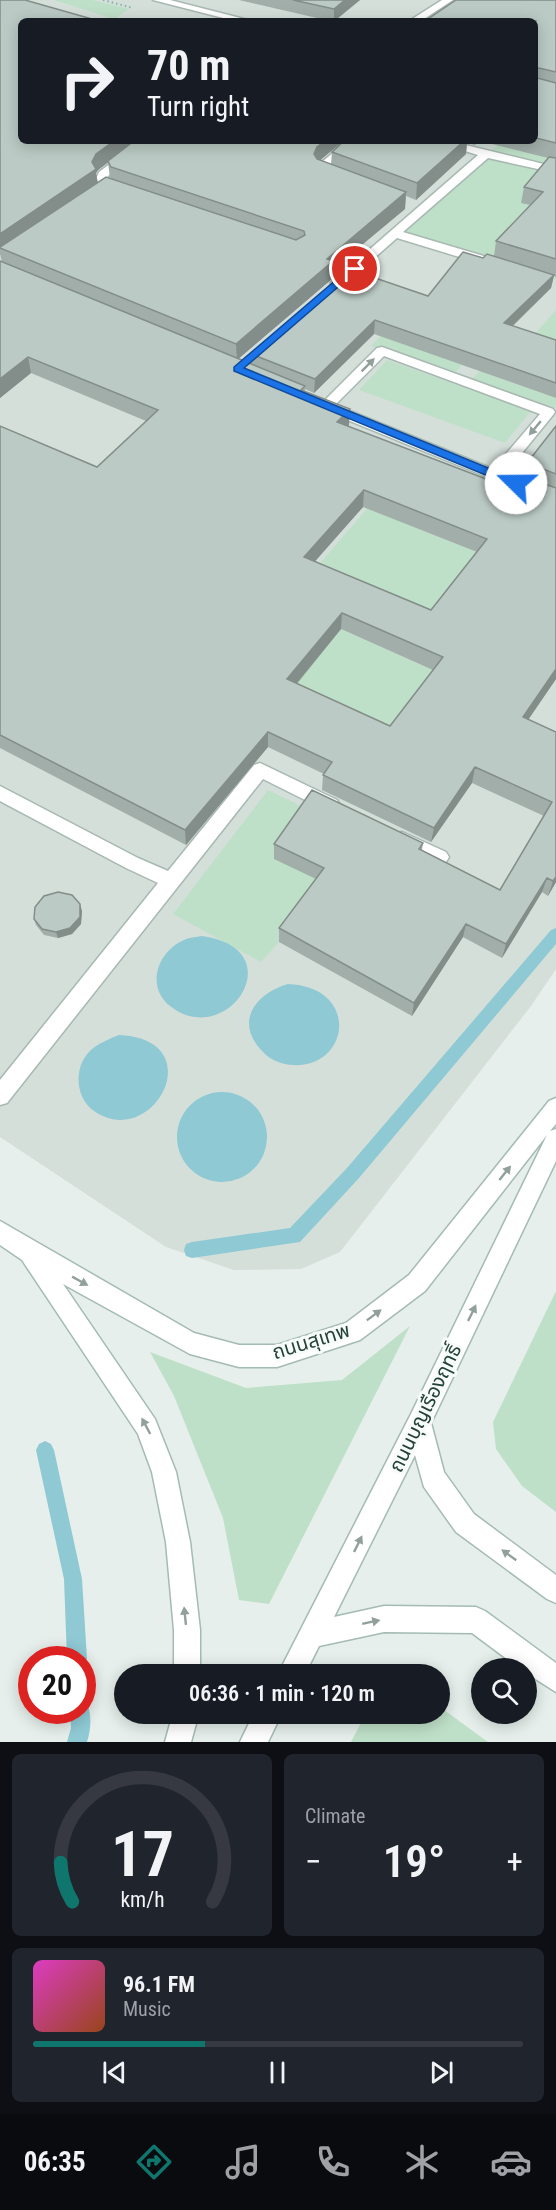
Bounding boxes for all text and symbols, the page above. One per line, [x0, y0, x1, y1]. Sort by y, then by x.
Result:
text: 70 m [147, 41, 230, 90]
icon: right [48, 42, 126, 120]
text: Turn right [147, 91, 249, 123]
pin [329, 243, 380, 294]
icon: arrive [338, 252, 371, 285]
one-way arrow [361, 359, 375, 373]
one-way arrow [529, 420, 542, 436]
position arrow [484, 451, 548, 515]
one-way arrow [498, 1165, 510, 1180]
one-way arrow [72, 1276, 89, 1286]
one-way arrow [467, 1304, 477, 1321]
one-way arrow [366, 1310, 381, 1322]
street label: ถนนสุเทพ [269, 1318, 353, 1364]
street label: ถนนบุญเรืองฤทธิ์ [384, 1340, 467, 1476]
one-way arrow [141, 1417, 151, 1435]
one-way arrow [353, 1535, 363, 1552]
one-way arrow [501, 1549, 517, 1561]
one-way arrow [181, 1606, 190, 1625]
one-way arrow [361, 1617, 380, 1626]
speed limit sign: 20 [18, 1646, 96, 1724]
map controls [471, 1658, 537, 1724]
button: search [471, 1658, 537, 1724]
text: 06:36 · 1 min · 120 m [189, 1681, 375, 1706]
text: Climate [305, 1804, 365, 1828]
text: 17 [110, 1818, 174, 1891]
text: 19° [383, 1835, 445, 1888]
text: − [305, 1842, 322, 1881]
text: + [507, 1842, 523, 1881]
text: km/h [120, 1887, 164, 1912]
text: 96.1 FM [123, 1972, 195, 1997]
text: Music [123, 1997, 171, 2021]
icon: previous [98, 2056, 131, 2089]
icon: pause [261, 2056, 294, 2089]
icon: next [425, 2056, 458, 2089]
icon: directions [133, 2141, 175, 2183]
icon: music [222, 2141, 264, 2183]
icon: phone [312, 2141, 354, 2183]
icon: climate [401, 2141, 443, 2183]
icon: car [490, 2141, 532, 2183]
text: 06:35 [24, 2146, 86, 2178]

